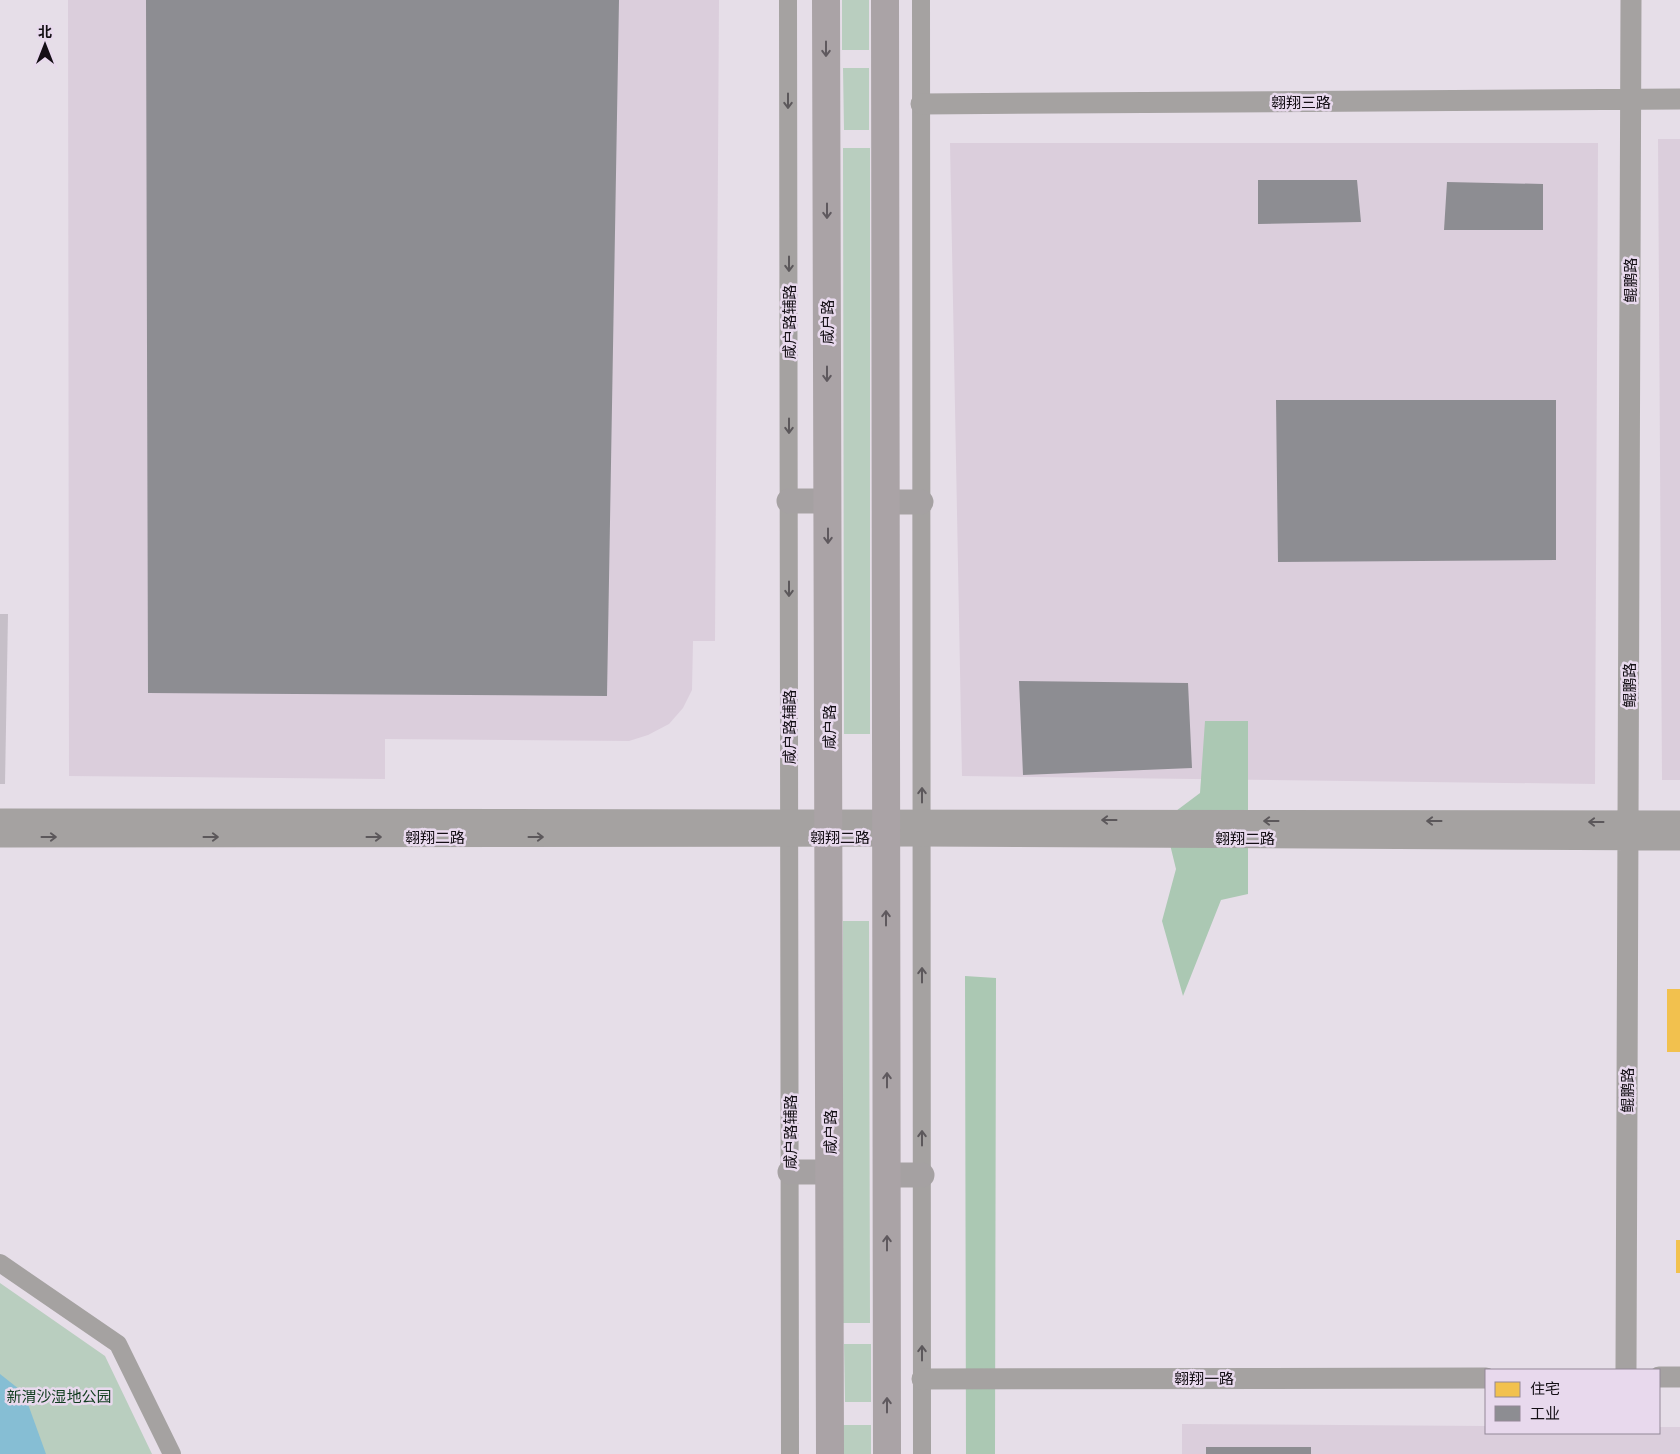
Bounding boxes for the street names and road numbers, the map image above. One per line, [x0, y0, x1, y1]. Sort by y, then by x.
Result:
street label: 翱翔三路 [1271, 94, 1331, 111]
street label: 鲲鹏路 [1622, 257, 1639, 303]
street label: 咸户路辅路 [781, 284, 798, 360]
street label: 咸户路 [819, 299, 836, 345]
street label: 鲲鹏路 [1621, 662, 1638, 708]
street label: 咸户路辅路 [781, 689, 798, 765]
street label: 咸户路 [821, 704, 838, 750]
street label: 翱翔二路 [405, 829, 465, 846]
street label: 翱翔二路 [810, 829, 870, 846]
street label: 翱翔二路 [1215, 830, 1275, 847]
street label: 鲲鹏路 [1619, 1067, 1636, 1113]
street label: 咸户路辅路 [782, 1094, 799, 1170]
street label: 咸户路 [822, 1109, 839, 1155]
street label: 翱翔一路 [1174, 1370, 1234, 1387]

